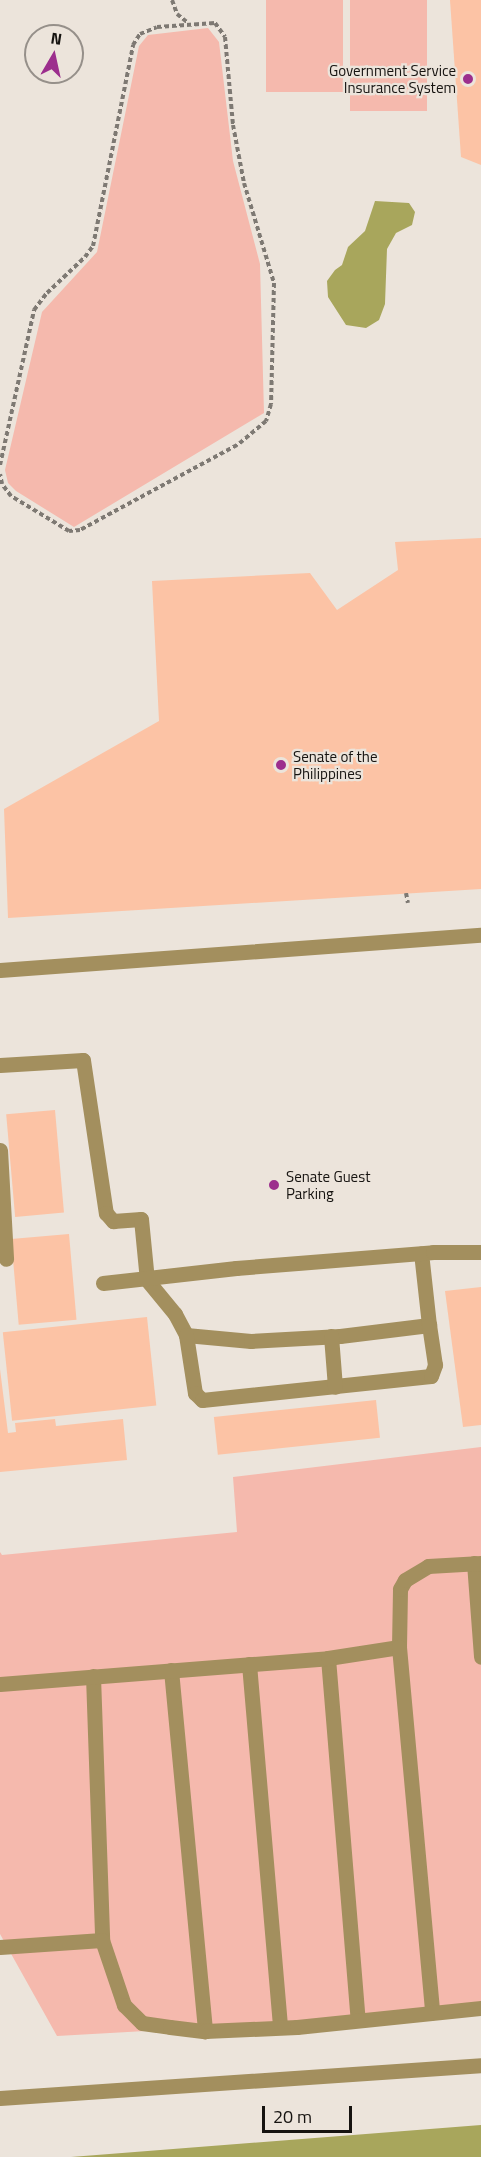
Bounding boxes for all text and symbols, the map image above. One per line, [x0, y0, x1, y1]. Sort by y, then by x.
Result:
north arrow [24, 24, 84, 84]
text: N [49, 25, 64, 51]
place label: Government Service Insurance System [329, 61, 456, 96]
marker: Government Service Insurance System [461, 72, 475, 86]
place label: Senate of the Philippines [293, 747, 377, 782]
marker: Senate of the Philippines [274, 758, 288, 772]
place label: Senate Guest Parking [286, 1167, 370, 1202]
marker: Senate Guest Parking [267, 1178, 281, 1192]
scale bar [265, 2094, 355, 2132]
text: 20 m [273, 2103, 312, 2130]

